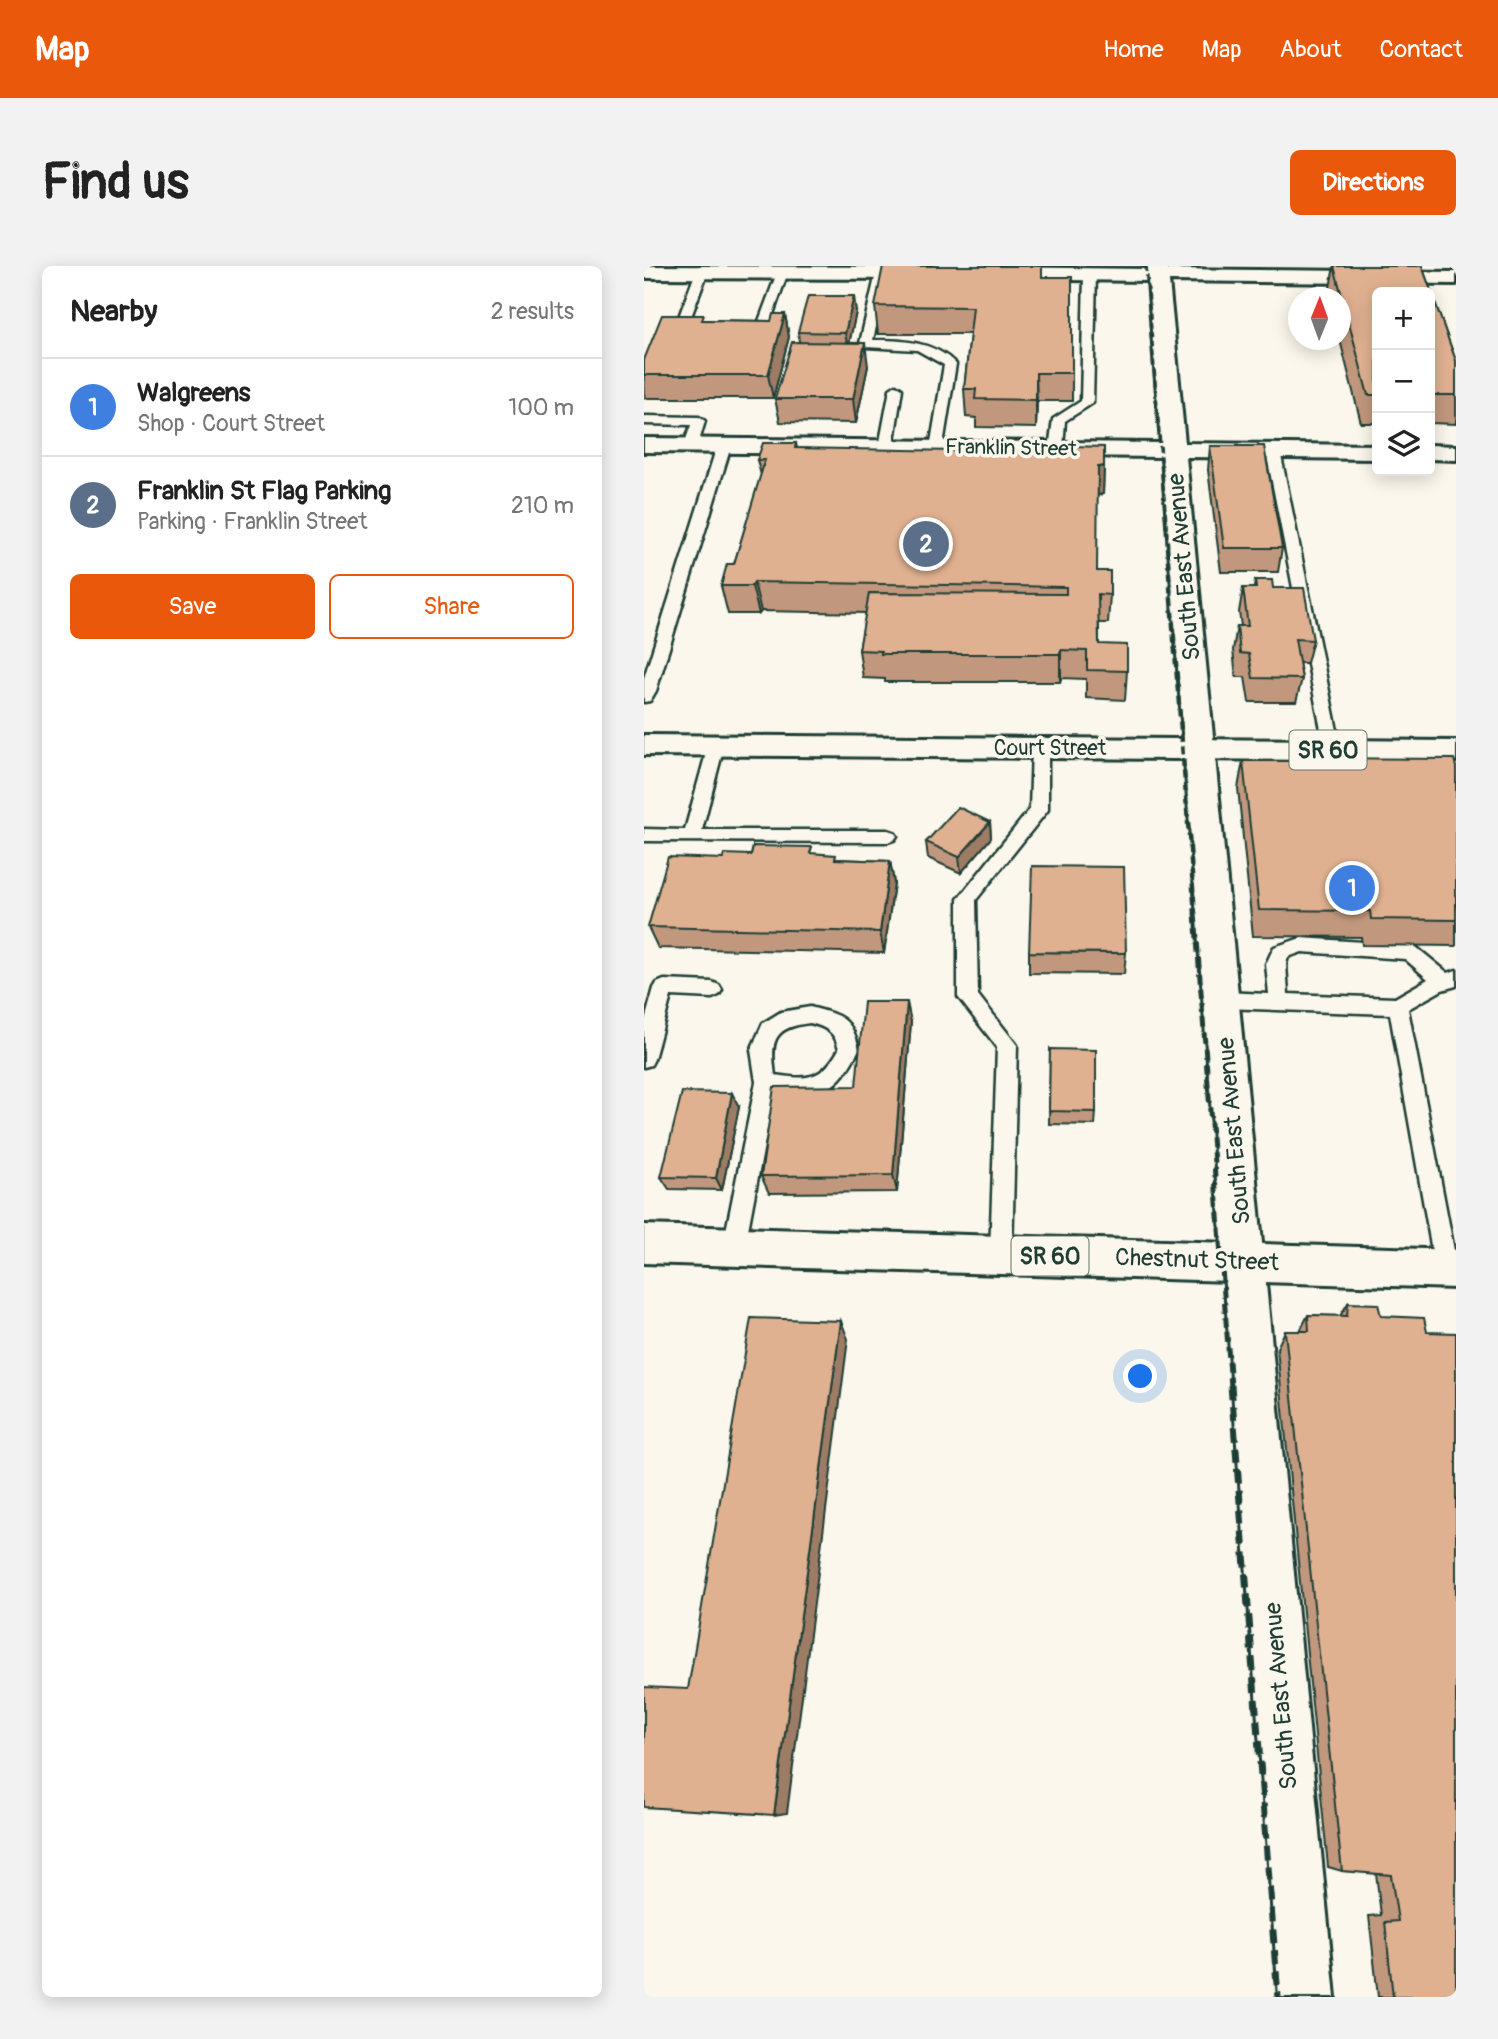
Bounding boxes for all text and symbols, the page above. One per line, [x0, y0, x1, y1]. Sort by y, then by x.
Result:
text: Map [35, 29, 90, 70]
text: Home [1103, 35, 1164, 64]
text: Map [1202, 35, 1242, 64]
text: About [1280, 35, 1342, 64]
text: Contact [1380, 35, 1463, 64]
button: Directions [1290, 150, 1456, 215]
text: Find us [42, 152, 189, 213]
north arrow [1288, 287, 1351, 350]
map controls [1372, 287, 1435, 476]
button: + [1372, 287, 1435, 350]
text: Nearby [70, 293, 157, 330]
text: 2 results [491, 297, 574, 326]
button: − [1372, 350, 1435, 413]
text: Walgreens [137, 377, 250, 409]
text: 1 [89, 393, 98, 422]
text: 100 m [508, 393, 574, 422]
text: Shop · Court Street [137, 409, 325, 438]
button: layers [1372, 413, 1435, 476]
street label: Franklin Street [945, 433, 1078, 463]
street label: South East Avenue [1161, 472, 1207, 662]
text: Franklin St Flag Parking [137, 475, 391, 507]
text: 2 [87, 491, 99, 520]
text: 210 m [511, 491, 574, 520]
text: Parking · Franklin Street [137, 507, 368, 536]
pin: 2 [903, 518, 949, 570]
button: Save [70, 574, 315, 639]
button: Share [329, 574, 574, 639]
road number: SR 60 [1290, 730, 1366, 770]
street label: Court Street [994, 735, 1107, 762]
pin: 1 [1329, 862, 1375, 914]
street label: South East Avenue [1211, 1036, 1257, 1226]
road number: SR 60 [1012, 1236, 1088, 1275]
street label: Chestnut Street [1115, 1243, 1280, 1277]
your location [1123, 1359, 1157, 1393]
street label: South East Avenue [1258, 1601, 1304, 1791]

